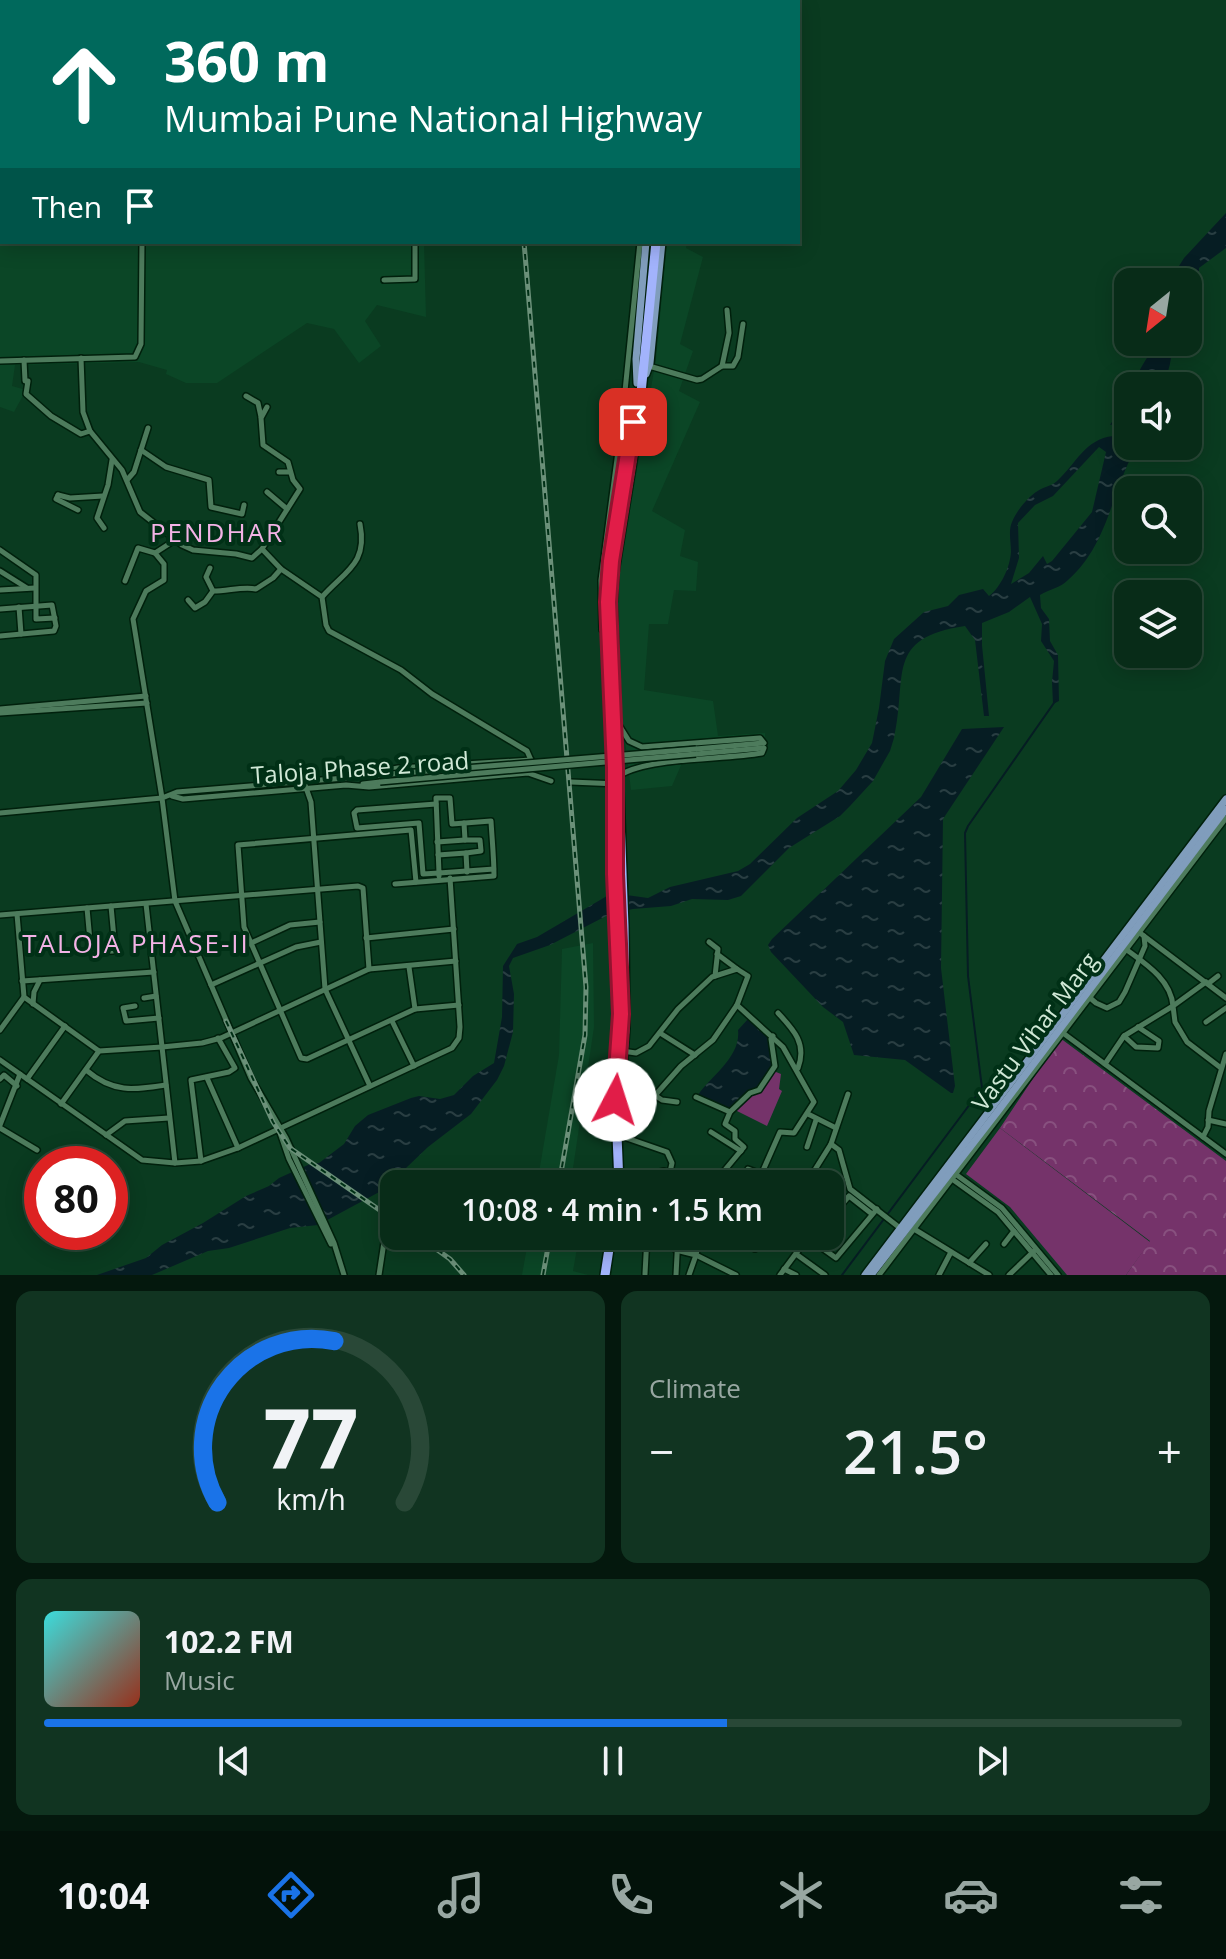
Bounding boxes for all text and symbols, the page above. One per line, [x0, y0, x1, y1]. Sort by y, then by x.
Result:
text: 360 m [164, 22, 330, 98]
icon: ahead [32, 32, 136, 136]
text: Mumbai Pune National Highway [164, 94, 702, 143]
icon: arrive [118, 184, 162, 228]
text: Then [32, 186, 102, 227]
north arrow [1114, 268, 1202, 356]
map controls [1114, 268, 1202, 668]
button: sound [1114, 372, 1202, 460]
pin [599, 388, 667, 456]
icon: arrive [611, 400, 655, 444]
button: search [1114, 476, 1202, 564]
district label: PENDHAR [150, 514, 284, 550]
button: layers [1114, 580, 1202, 668]
street label: Taloja Phase 2 road [250, 743, 470, 791]
district label: TALOJA PHASE-II [22, 925, 250, 961]
street label: Vastu Vihar Marg [963, 945, 1105, 1117]
position arrow [573, 1058, 657, 1142]
speed limit sign: 80 [24, 1146, 128, 1250]
text: 10:08 · 4 min · 1.5 km [461, 1189, 763, 1230]
text: Climate [649, 1370, 741, 1406]
text: 77 [263, 1380, 358, 1493]
text: 21.5° [843, 1410, 988, 1492]
text: − [649, 1421, 674, 1481]
text: + [1157, 1421, 1182, 1481]
text: km/h [276, 1479, 345, 1518]
text: 102.2 FM [164, 1621, 294, 1662]
text: Music [164, 1662, 235, 1698]
icon: previous [212, 1739, 256, 1783]
icon: pause [591, 1739, 635, 1783]
icon: next [970, 1739, 1014, 1783]
icon: directions [263, 1867, 319, 1923]
icon: music [433, 1867, 489, 1923]
icon: phone [603, 1867, 659, 1923]
icon: climate [773, 1867, 829, 1923]
icon: car [943, 1867, 999, 1923]
icon: filters [1113, 1867, 1169, 1923]
text: 10:04 [57, 1871, 150, 1920]

